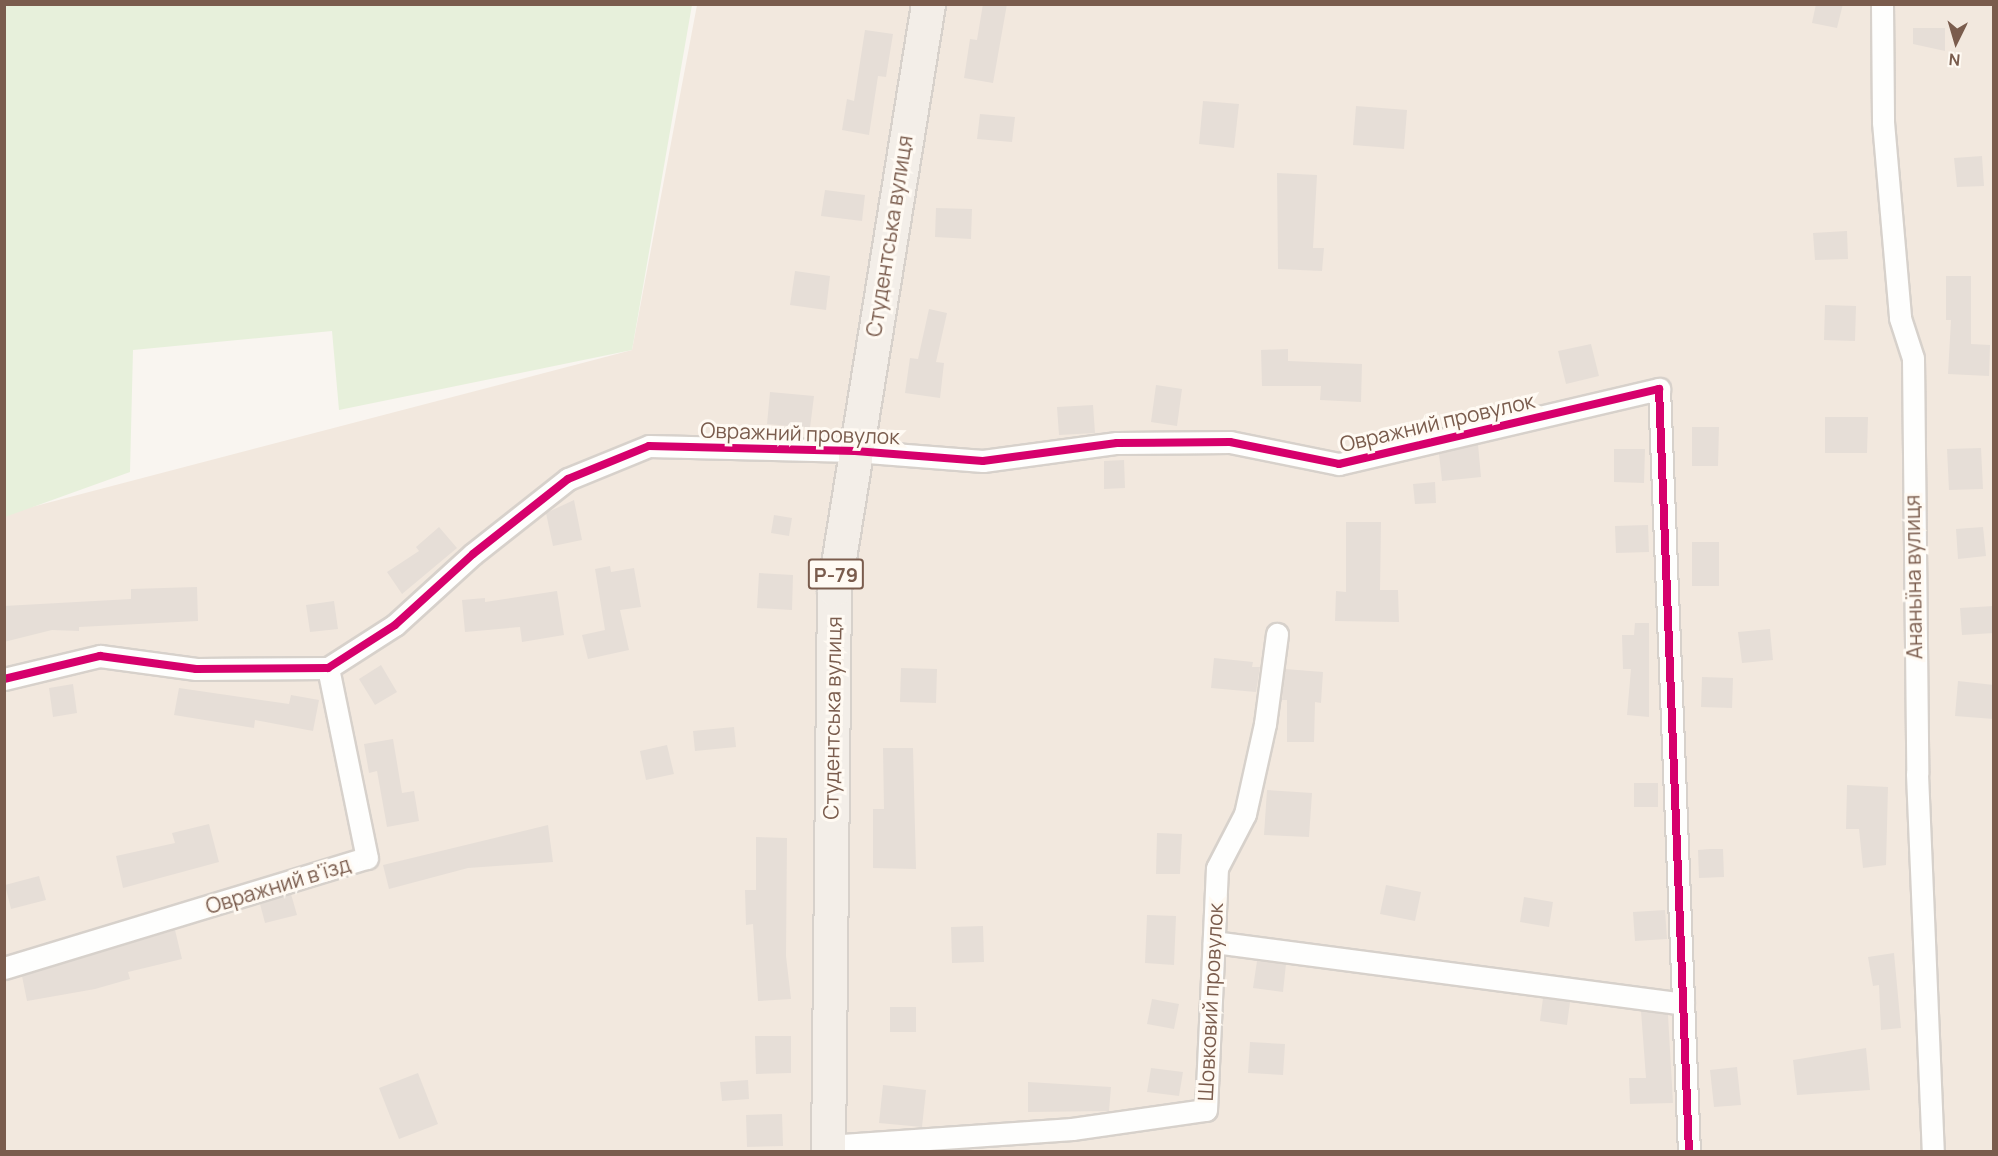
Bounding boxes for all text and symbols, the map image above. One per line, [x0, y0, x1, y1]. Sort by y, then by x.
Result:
north arrow [1926, 12, 1986, 72]
text: N [1948, 48, 1961, 71]
street label: Студентська вулиця [861, 134, 917, 338]
street label: Овражний провулок [1337, 387, 1537, 457]
street label: Овражний провулок [700, 417, 900, 449]
street label: Ананьїна вулиця [1899, 494, 1927, 660]
road number: Р-79 [808, 557, 864, 591]
street label: Студентська вулиця [818, 616, 846, 820]
street label: Овражний в'їзд [203, 851, 353, 919]
street label: Шовковий провулок [1192, 902, 1228, 1102]

